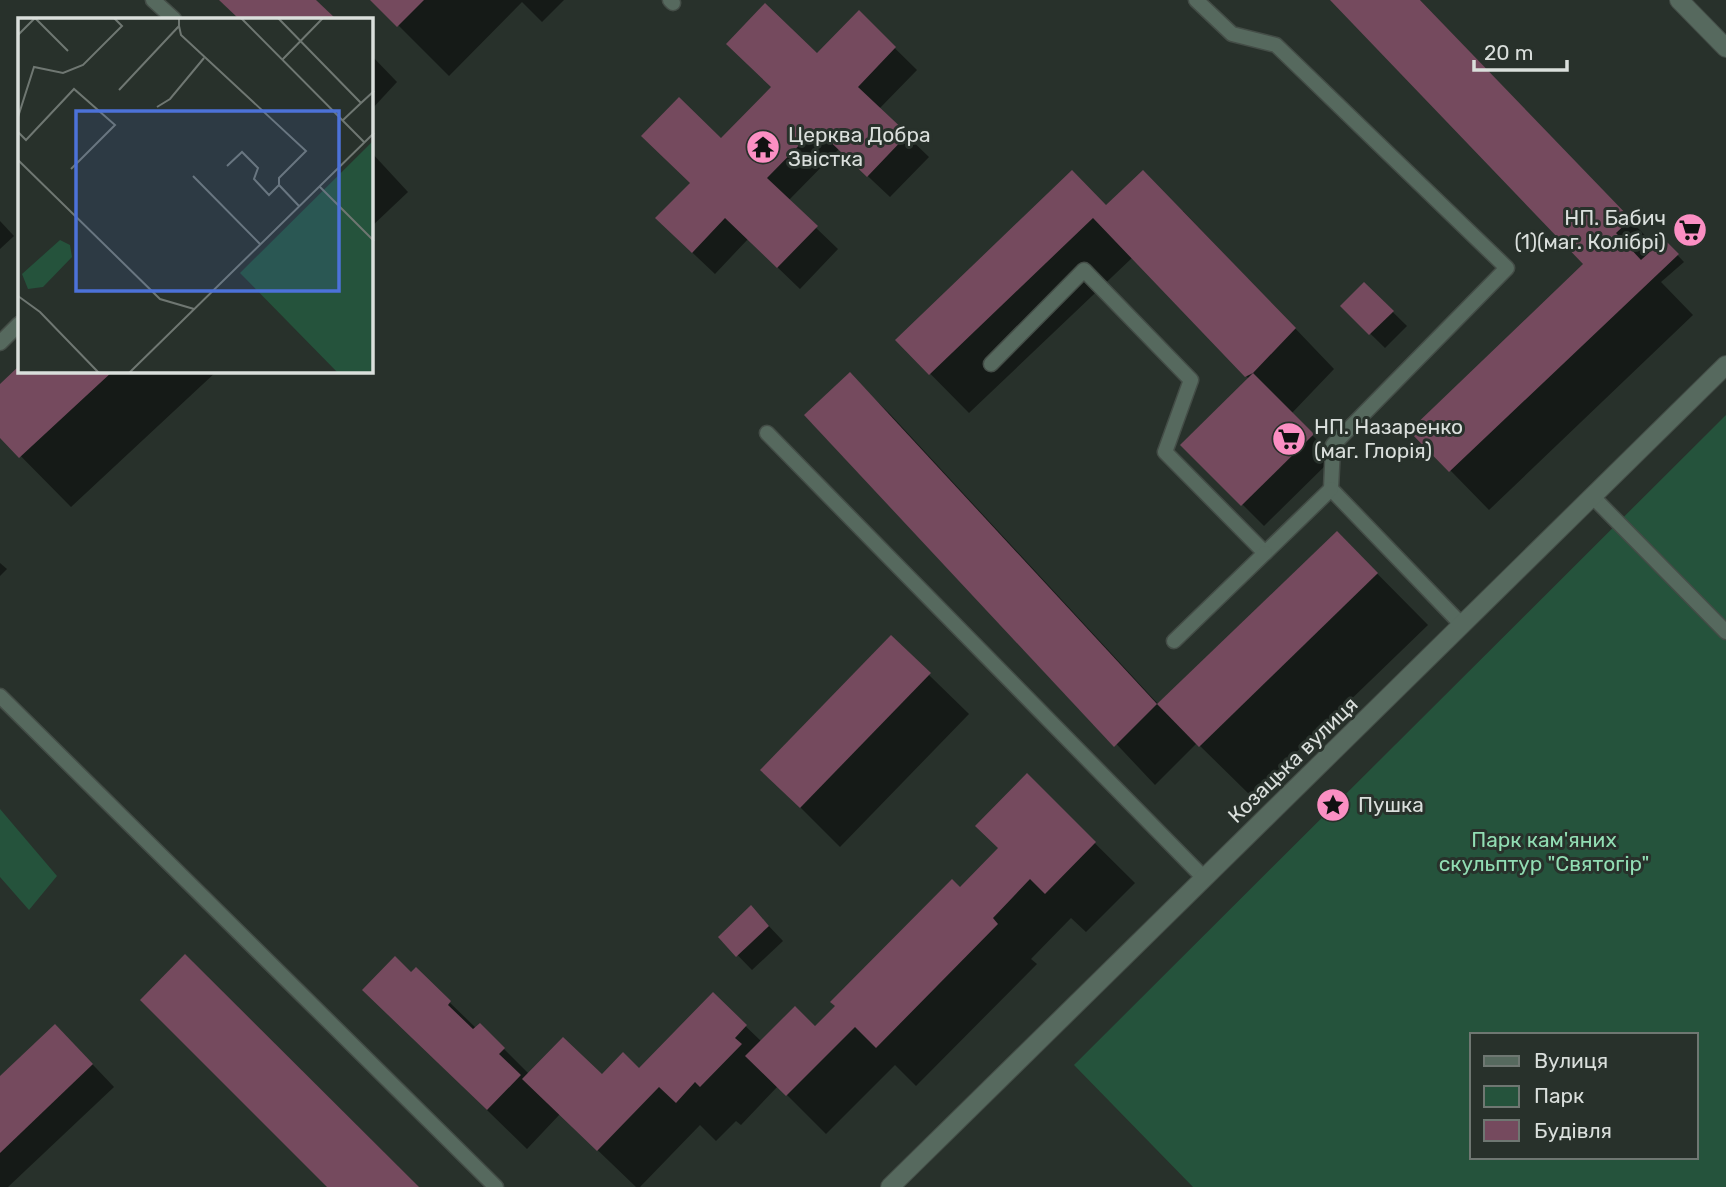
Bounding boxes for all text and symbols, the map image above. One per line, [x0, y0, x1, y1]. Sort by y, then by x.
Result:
inset map [18, 18, 373, 373]
scale bar [1474, 28, 1567, 72]
text: 20 m [1484, 40, 1533, 65]
place label: Церква Добра Звістка [788, 122, 931, 171]
temple icon: Церква Добра Звістка [744, 128, 782, 166]
place label: НП. Бабич (1)(маг. Колібрі) [1515, 205, 1666, 254]
supermarket icon: НП. Бабич (1)(маг. Колібрі) [1671, 211, 1709, 249]
place label: НП. Назаренко (маг. Глорія) [1314, 414, 1463, 463]
supermarket icon: НП. Назаренко (маг. Глорія) [1270, 420, 1308, 458]
street label: Козацька вулиця [1223, 691, 1363, 828]
place icon: Пушка [1314, 786, 1352, 824]
place label: Пушка [1358, 792, 1424, 817]
park label: Парк кам'яних скульптур "Святогір" [1439, 827, 1649, 876]
legend [1470, 1033, 1698, 1159]
text: Вулиця [1534, 1048, 1608, 1073]
text: Парк [1534, 1083, 1584, 1108]
text: Будівля [1534, 1118, 1612, 1143]

